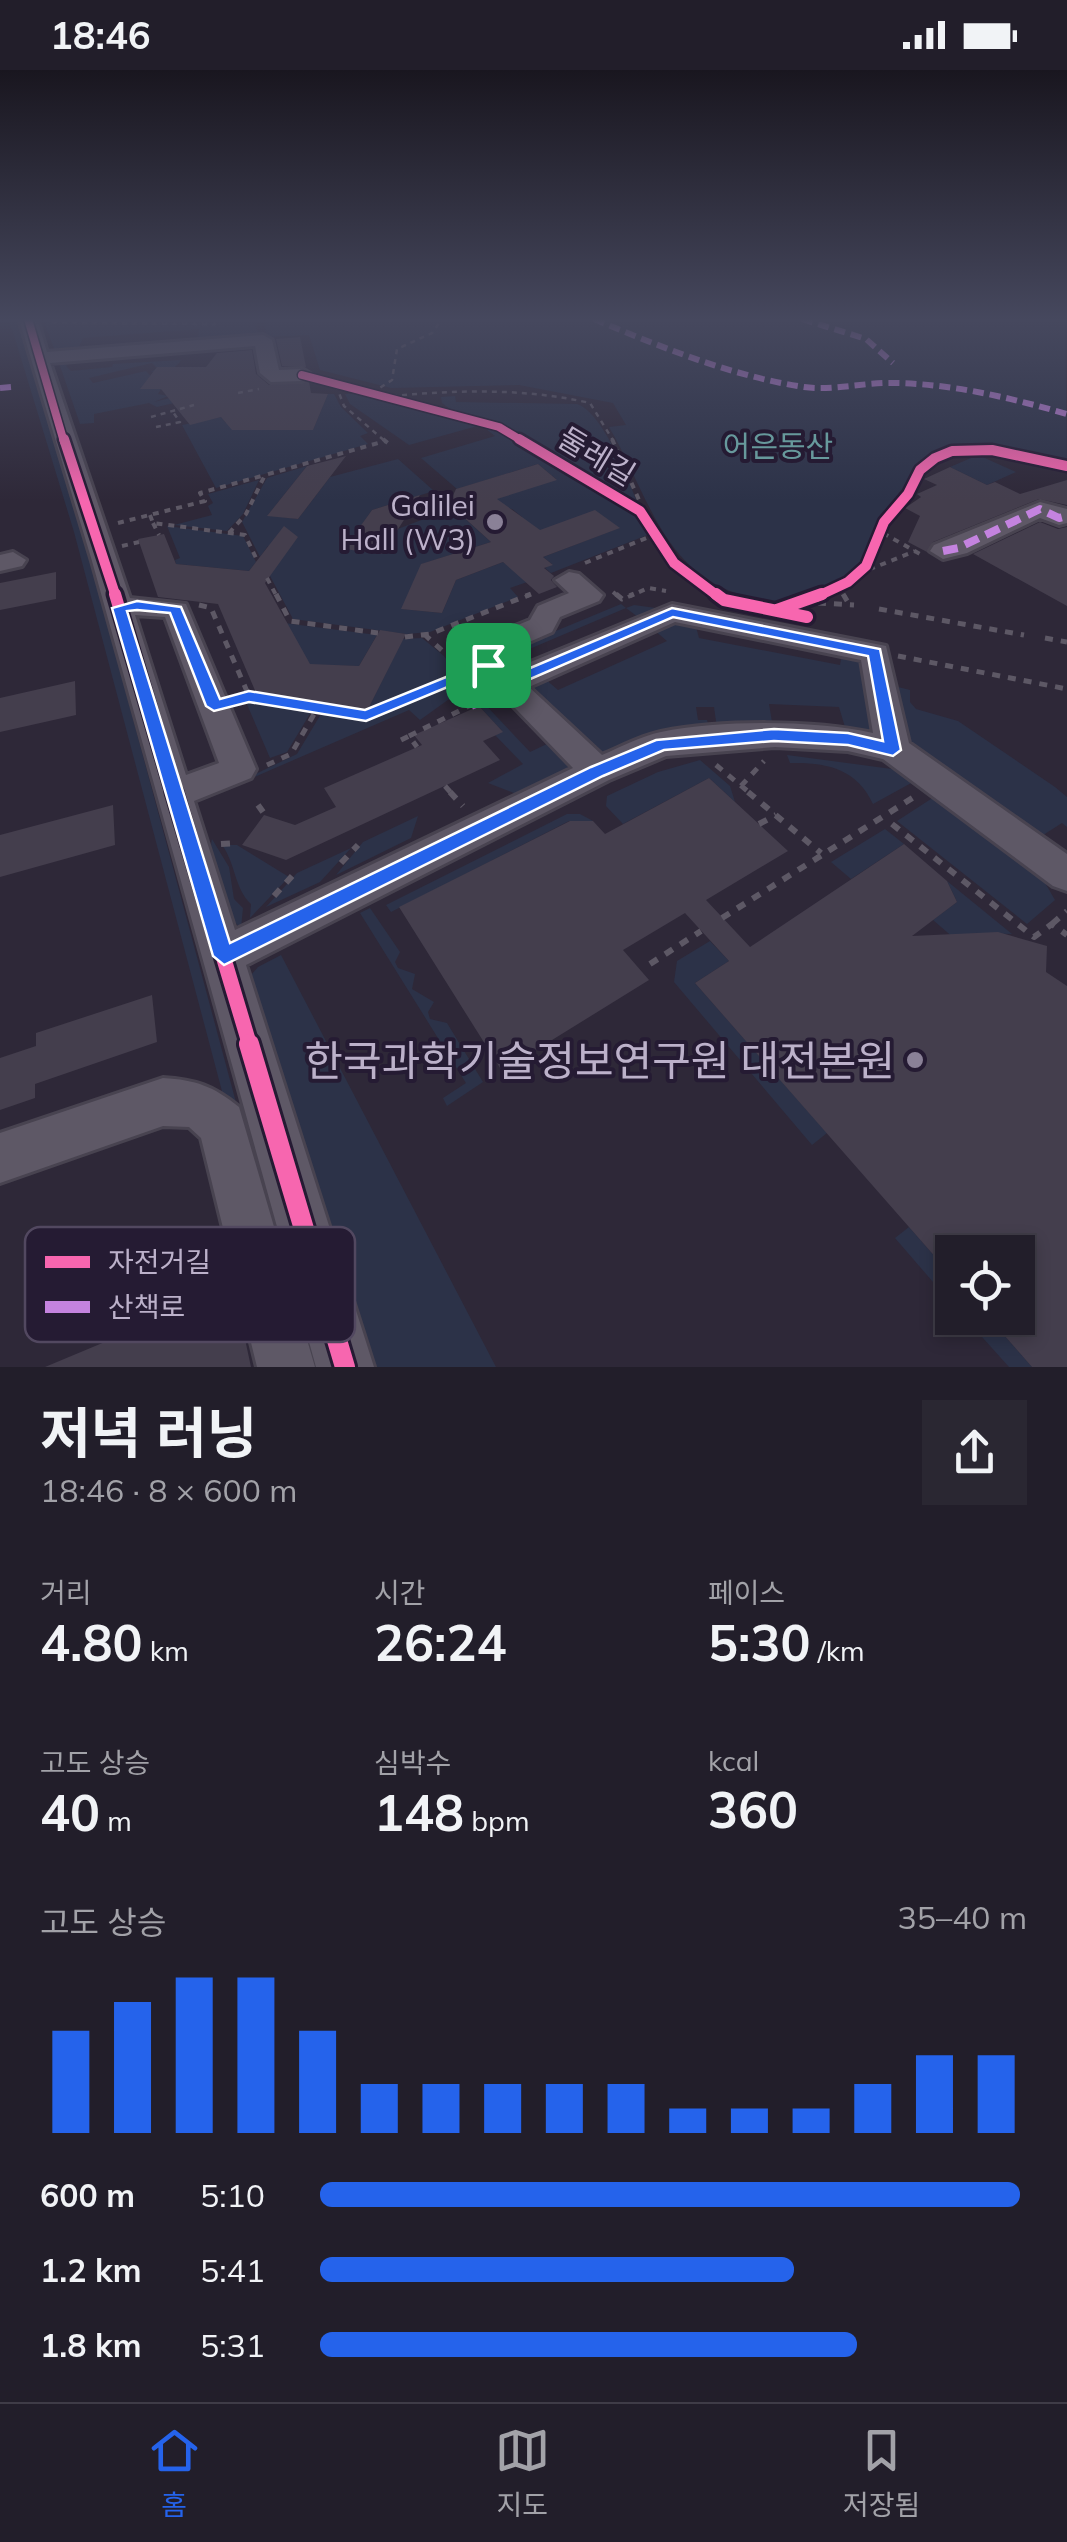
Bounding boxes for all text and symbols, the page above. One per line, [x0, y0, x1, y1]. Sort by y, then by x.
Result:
text: 18:46 [50, 11, 151, 59]
street label: 둘레길 [552, 418, 642, 494]
park label: 어은동산 [723, 427, 833, 465]
place label: Galilei Hall (W3) [341, 486, 475, 558]
marker: Galilei Hall (W3) [484, 511, 506, 533]
pin [446, 623, 531, 708]
icon: arrive [461, 638, 516, 693]
place label: 한국과학기술정보연구원 대전본원 [304, 1034, 895, 1087]
marker: 한국과학기술정보연구원 대전본원 [904, 1049, 926, 1071]
legend [25, 1227, 355, 1342]
map controls [935, 1235, 1035, 1335]
button: locate [935, 1235, 1035, 1335]
text: 자전거길 [108, 1244, 211, 1279]
text: 산책로 [108, 1289, 185, 1324]
text: 저녁 러닝 [40, 1398, 257, 1467]
button: share [922, 1400, 1027, 1505]
text: 18:46 · 8 × 600 m [40, 1470, 297, 1510]
text: 거리 [40, 1575, 92, 1610]
text: 시간 [374, 1575, 426, 1610]
text: 페이스 [708, 1575, 785, 1610]
text: 4.80 [40, 1611, 142, 1674]
text: 26:24 [374, 1611, 506, 1674]
text: 5:30 [708, 1611, 810, 1674]
text: km [142, 1633, 189, 1668]
text: /km [810, 1633, 865, 1668]
text: kcal [708, 1743, 759, 1778]
text: 고도 상승 [40, 1745, 150, 1780]
text: 심박수 [374, 1745, 451, 1780]
text: 360 [708, 1778, 798, 1841]
text: 40 [40, 1781, 100, 1844]
text: 148 [374, 1781, 464, 1844]
text: m [100, 1803, 132, 1838]
text: bpm [464, 1803, 530, 1838]
text: 35–40 m [898, 1897, 1027, 1937]
text: 고도 상승 [40, 1902, 166, 1942]
text: 600 m [40, 2175, 135, 2215]
text: 5:10 [200, 2175, 265, 2215]
text: 1.2 km [40, 2250, 142, 2290]
text: 5:41 [200, 2250, 265, 2290]
text: 1.8 km [40, 2325, 142, 2365]
text: 5:31 [200, 2325, 265, 2365]
tab: 홈 [147, 2423, 202, 2523]
tab: 지도 [495, 2423, 550, 2523]
tab: 저장됨 [843, 2423, 920, 2523]

